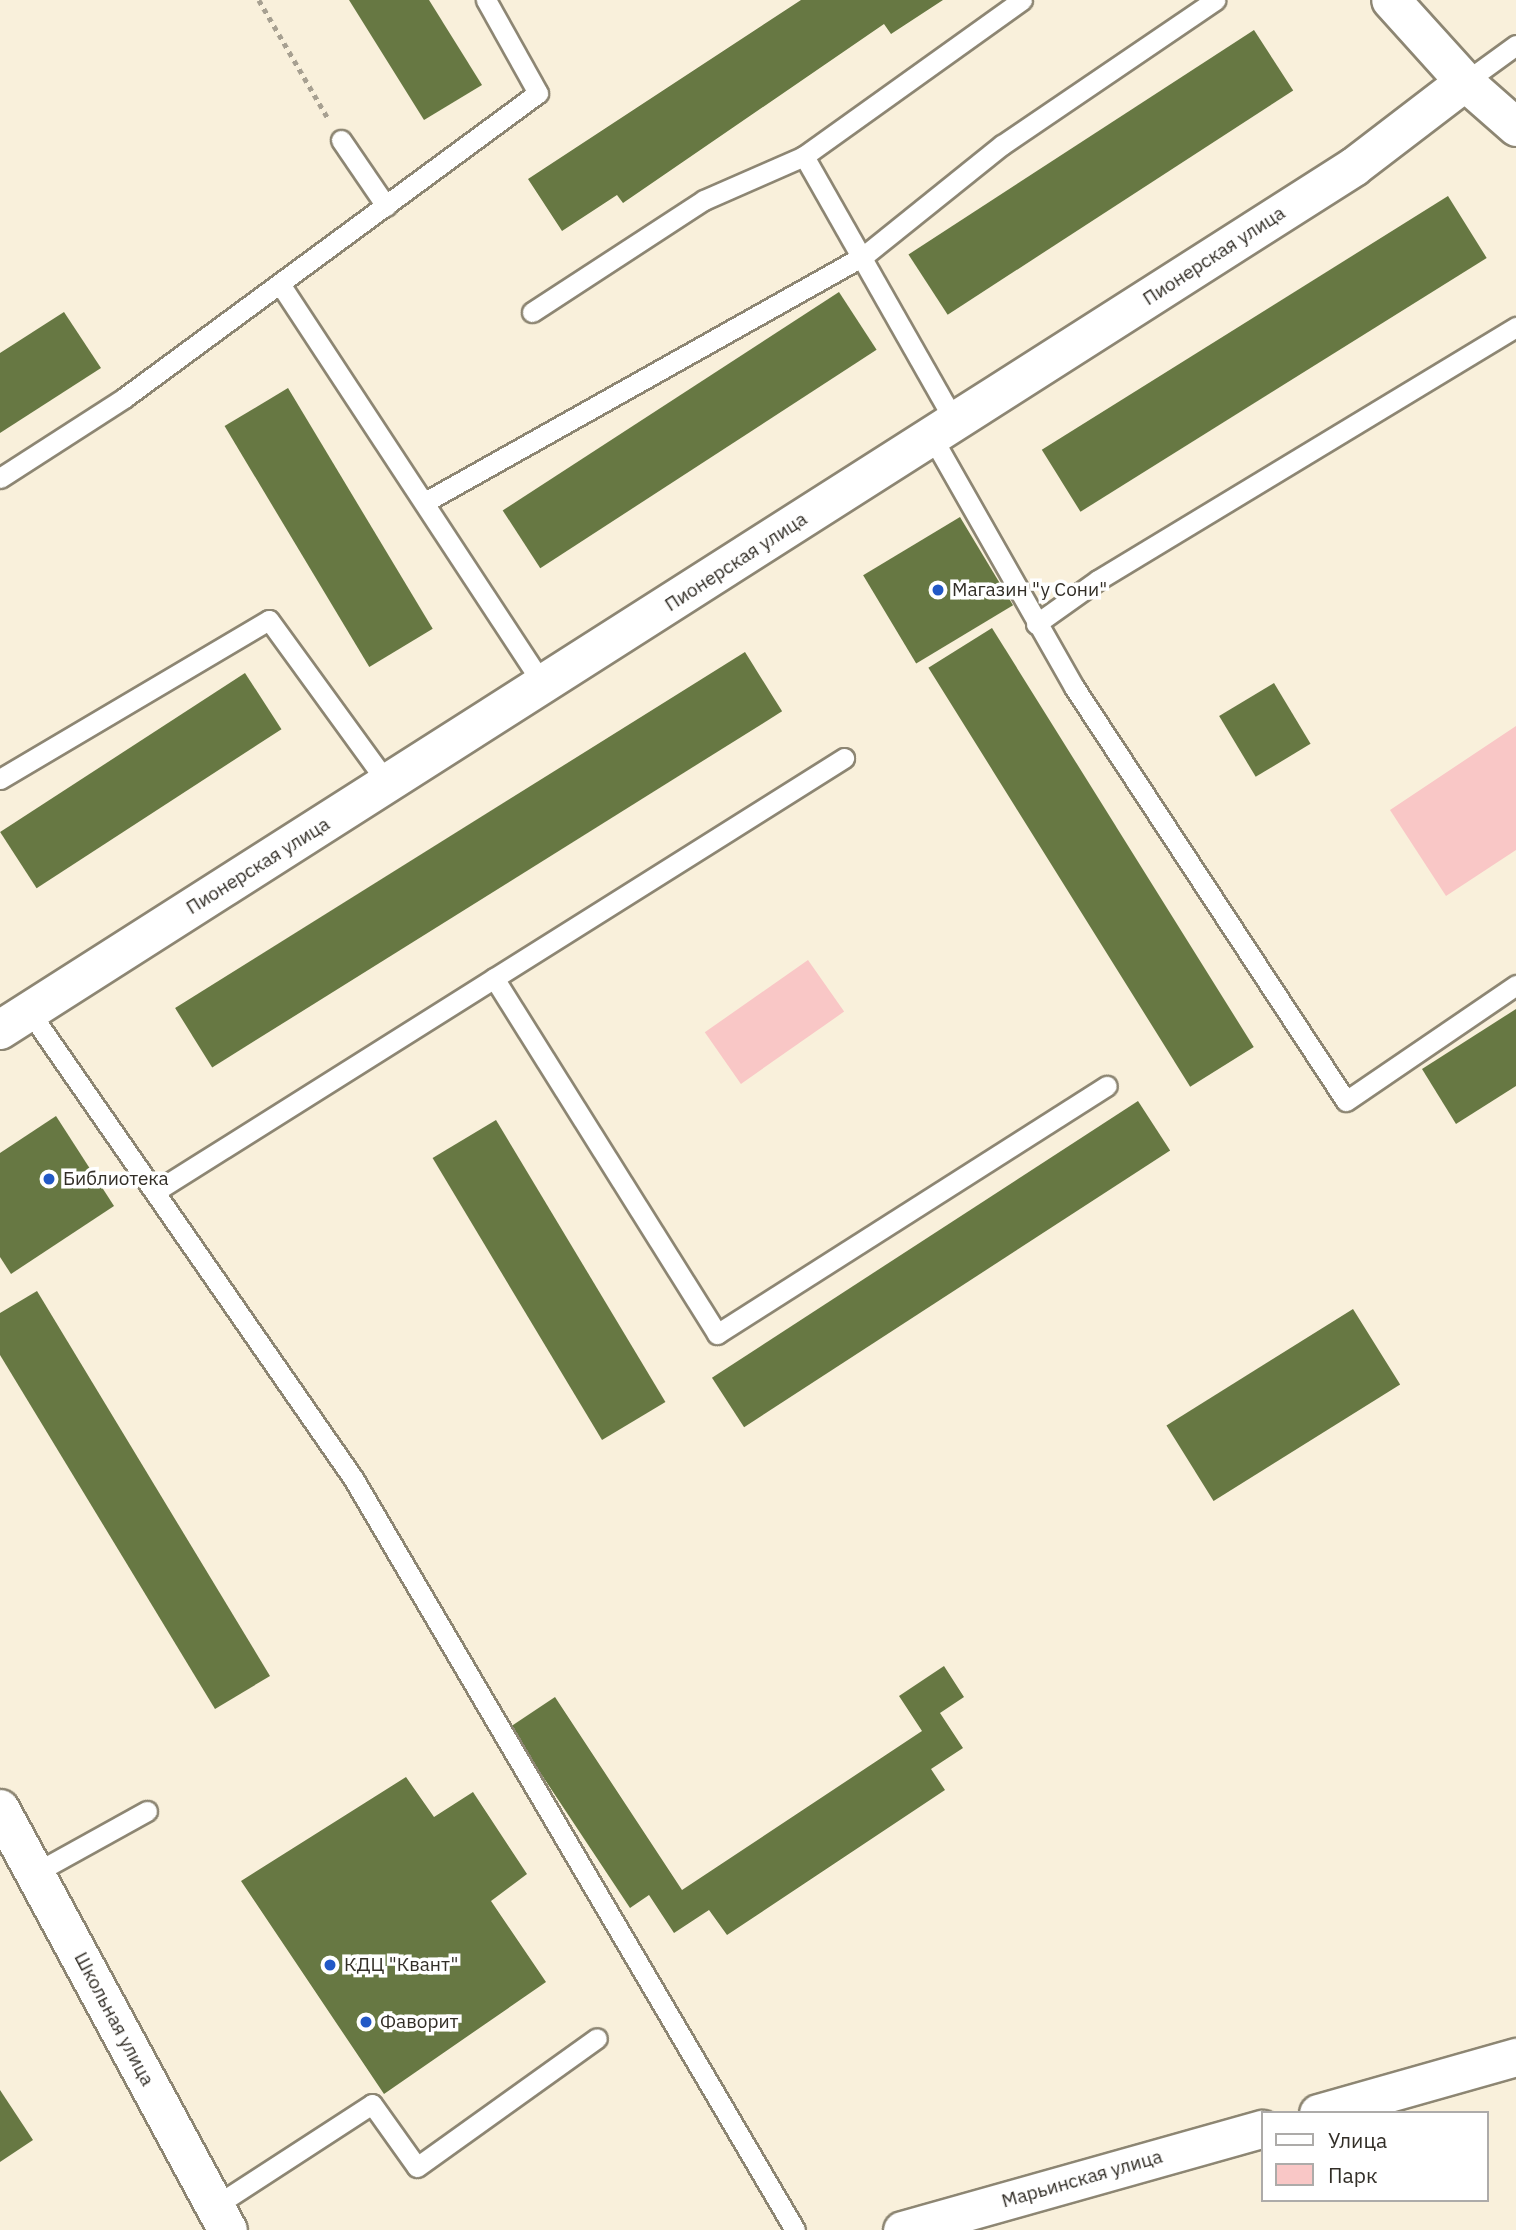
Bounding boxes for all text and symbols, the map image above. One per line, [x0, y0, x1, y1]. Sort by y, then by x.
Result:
street label: Пионерская улица [1139, 202, 1289, 310]
street label: Пионерская улица [661, 508, 811, 616]
place label: Магазин "у Сони" [952, 579, 1107, 601]
marker: Магазин "у Сони" [930, 582, 946, 598]
street label: Пионерская улица [182, 813, 334, 919]
place label: Библиотека [63, 1168, 169, 1190]
marker: Библиотека [41, 1171, 57, 1187]
street label: Школьная улица [69, 1948, 159, 2090]
place label: КДЦ "Квант" [344, 1954, 458, 1976]
marker: КДЦ "Квант" [322, 1957, 338, 1973]
place label: Фаворит [380, 2011, 459, 2033]
marker: Фаворит [358, 2014, 374, 2030]
legend [1260, 2111, 1488, 2202]
text: Улица [1328, 2126, 1387, 2154]
street label: Марьинская улица [999, 2145, 1165, 2213]
text: Парк [1328, 2161, 1378, 2189]

